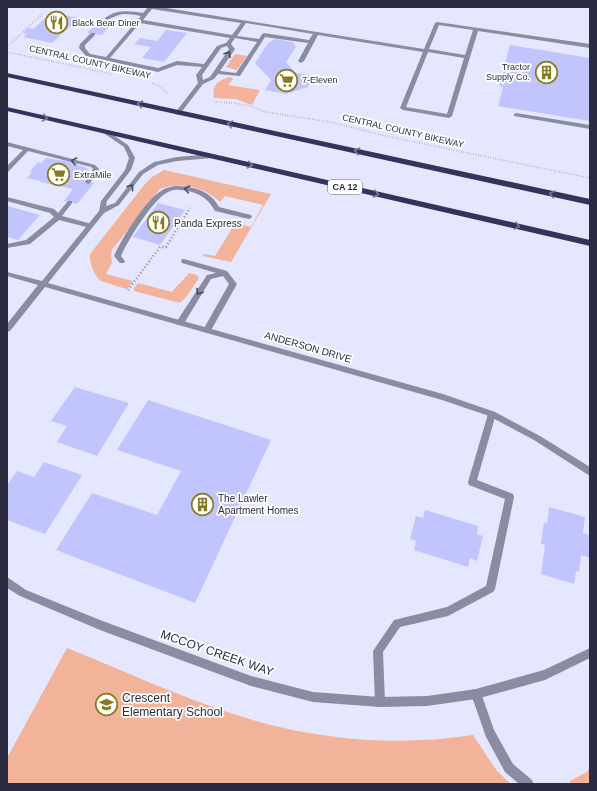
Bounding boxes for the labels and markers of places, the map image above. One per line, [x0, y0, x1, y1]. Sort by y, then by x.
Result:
restaurant icon: Black Bear Diner [44, 10, 70, 36]
place label: Black Bear Diner [72, 18, 140, 28]
building icon: Tractor Supply Co. [533, 59, 559, 85]
place label: Tractor Supply Co. [486, 62, 530, 82]
supermarket icon: 7-Eleven [273, 67, 299, 93]
place label: 7-Eleven [302, 75, 338, 85]
supermarket icon: ExtraMile [45, 162, 71, 188]
place label: ExtraMile [74, 170, 112, 180]
restaurant icon: Panda Express [146, 210, 172, 236]
place label: Panda Express [174, 218, 242, 229]
building icon: The Lawler Apartment Homes [189, 491, 215, 517]
place label: The Lawler Apartment Homes [218, 493, 299, 516]
place label: Crescent Elementary School [122, 691, 223, 719]
school or university icon: Crescent Elementary School [94, 692, 120, 718]

